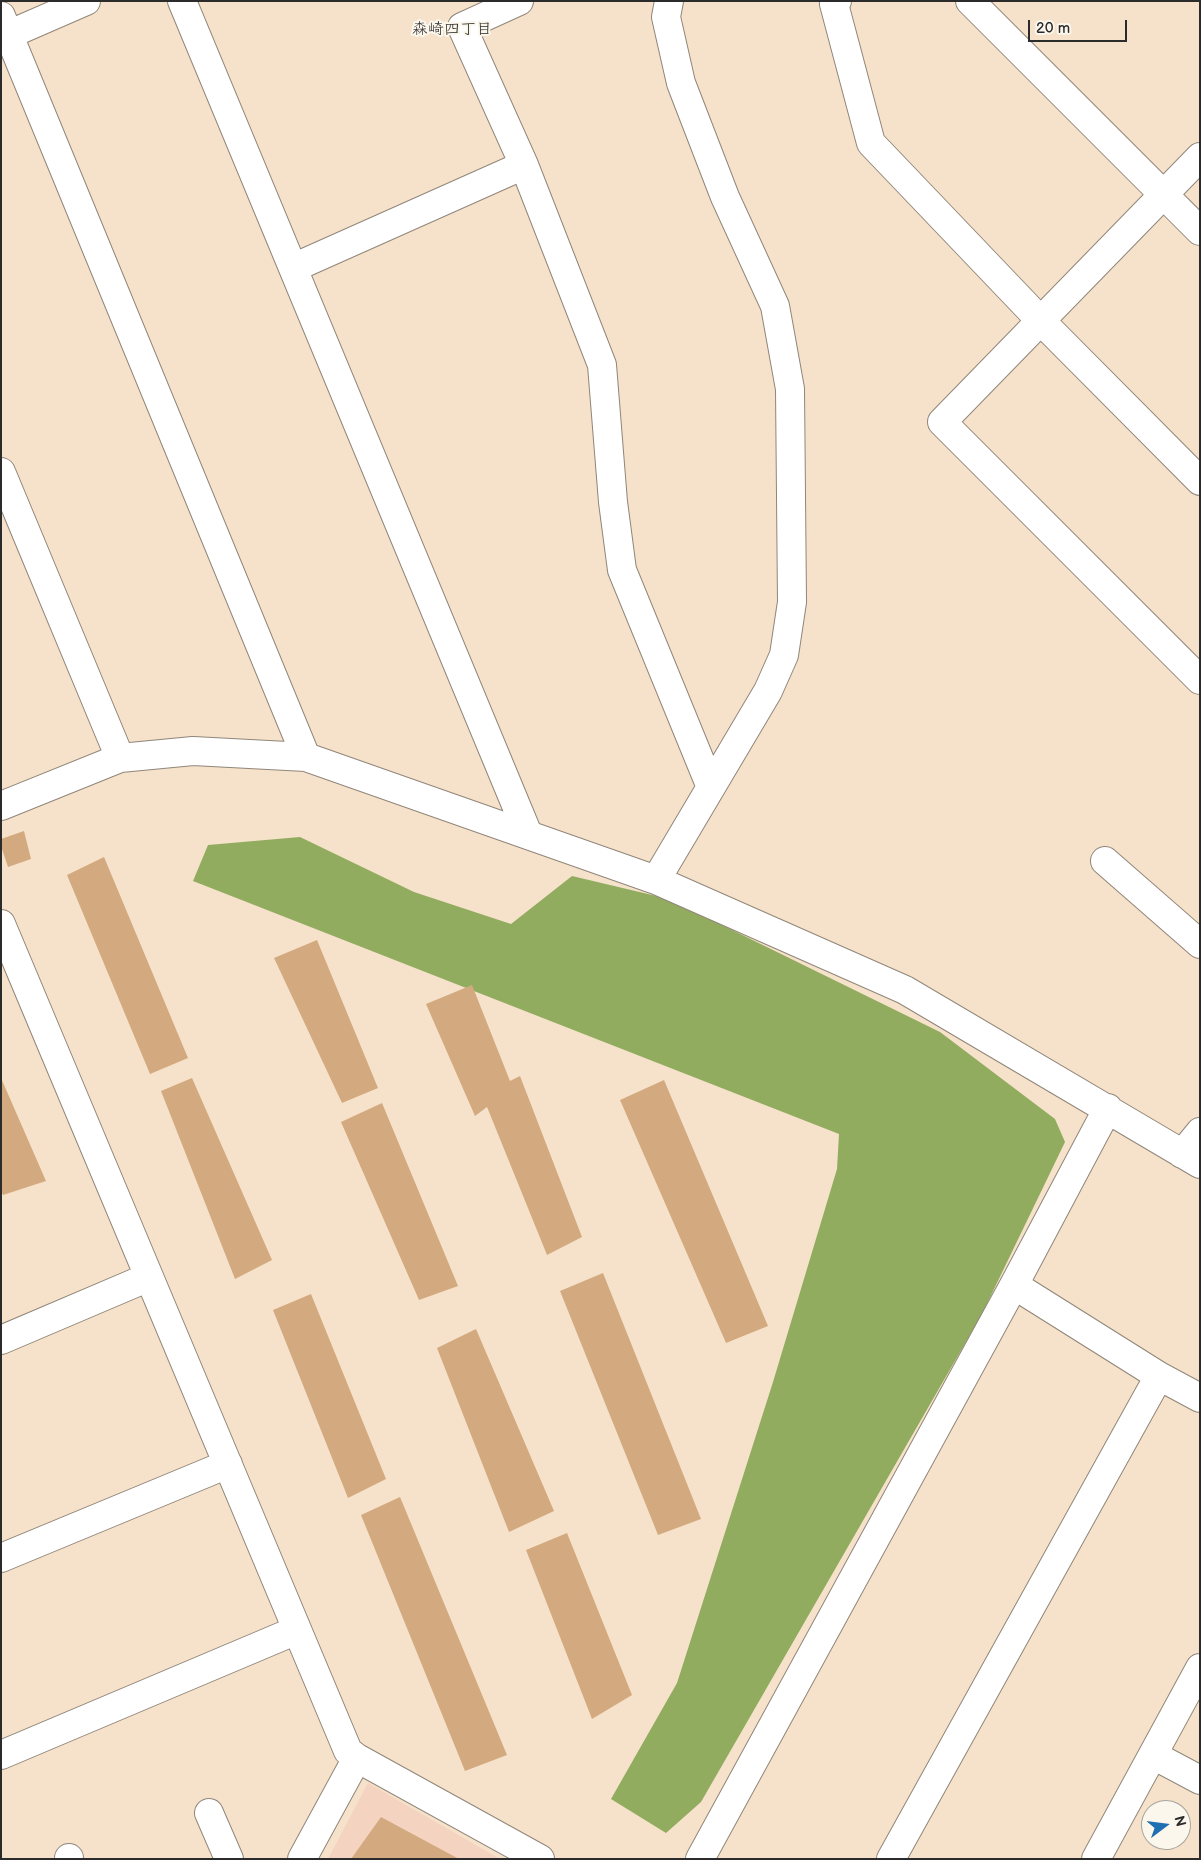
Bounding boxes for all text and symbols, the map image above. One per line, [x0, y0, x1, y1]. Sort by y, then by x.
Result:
scale bar [1031, 10, 1130, 42]
text: 20 m [1036, 19, 1070, 38]
district label: 森崎四丁目 [412, 20, 492, 40]
north arrow [1141, 1800, 1191, 1850]
text: N [1170, 1814, 1190, 1829]

